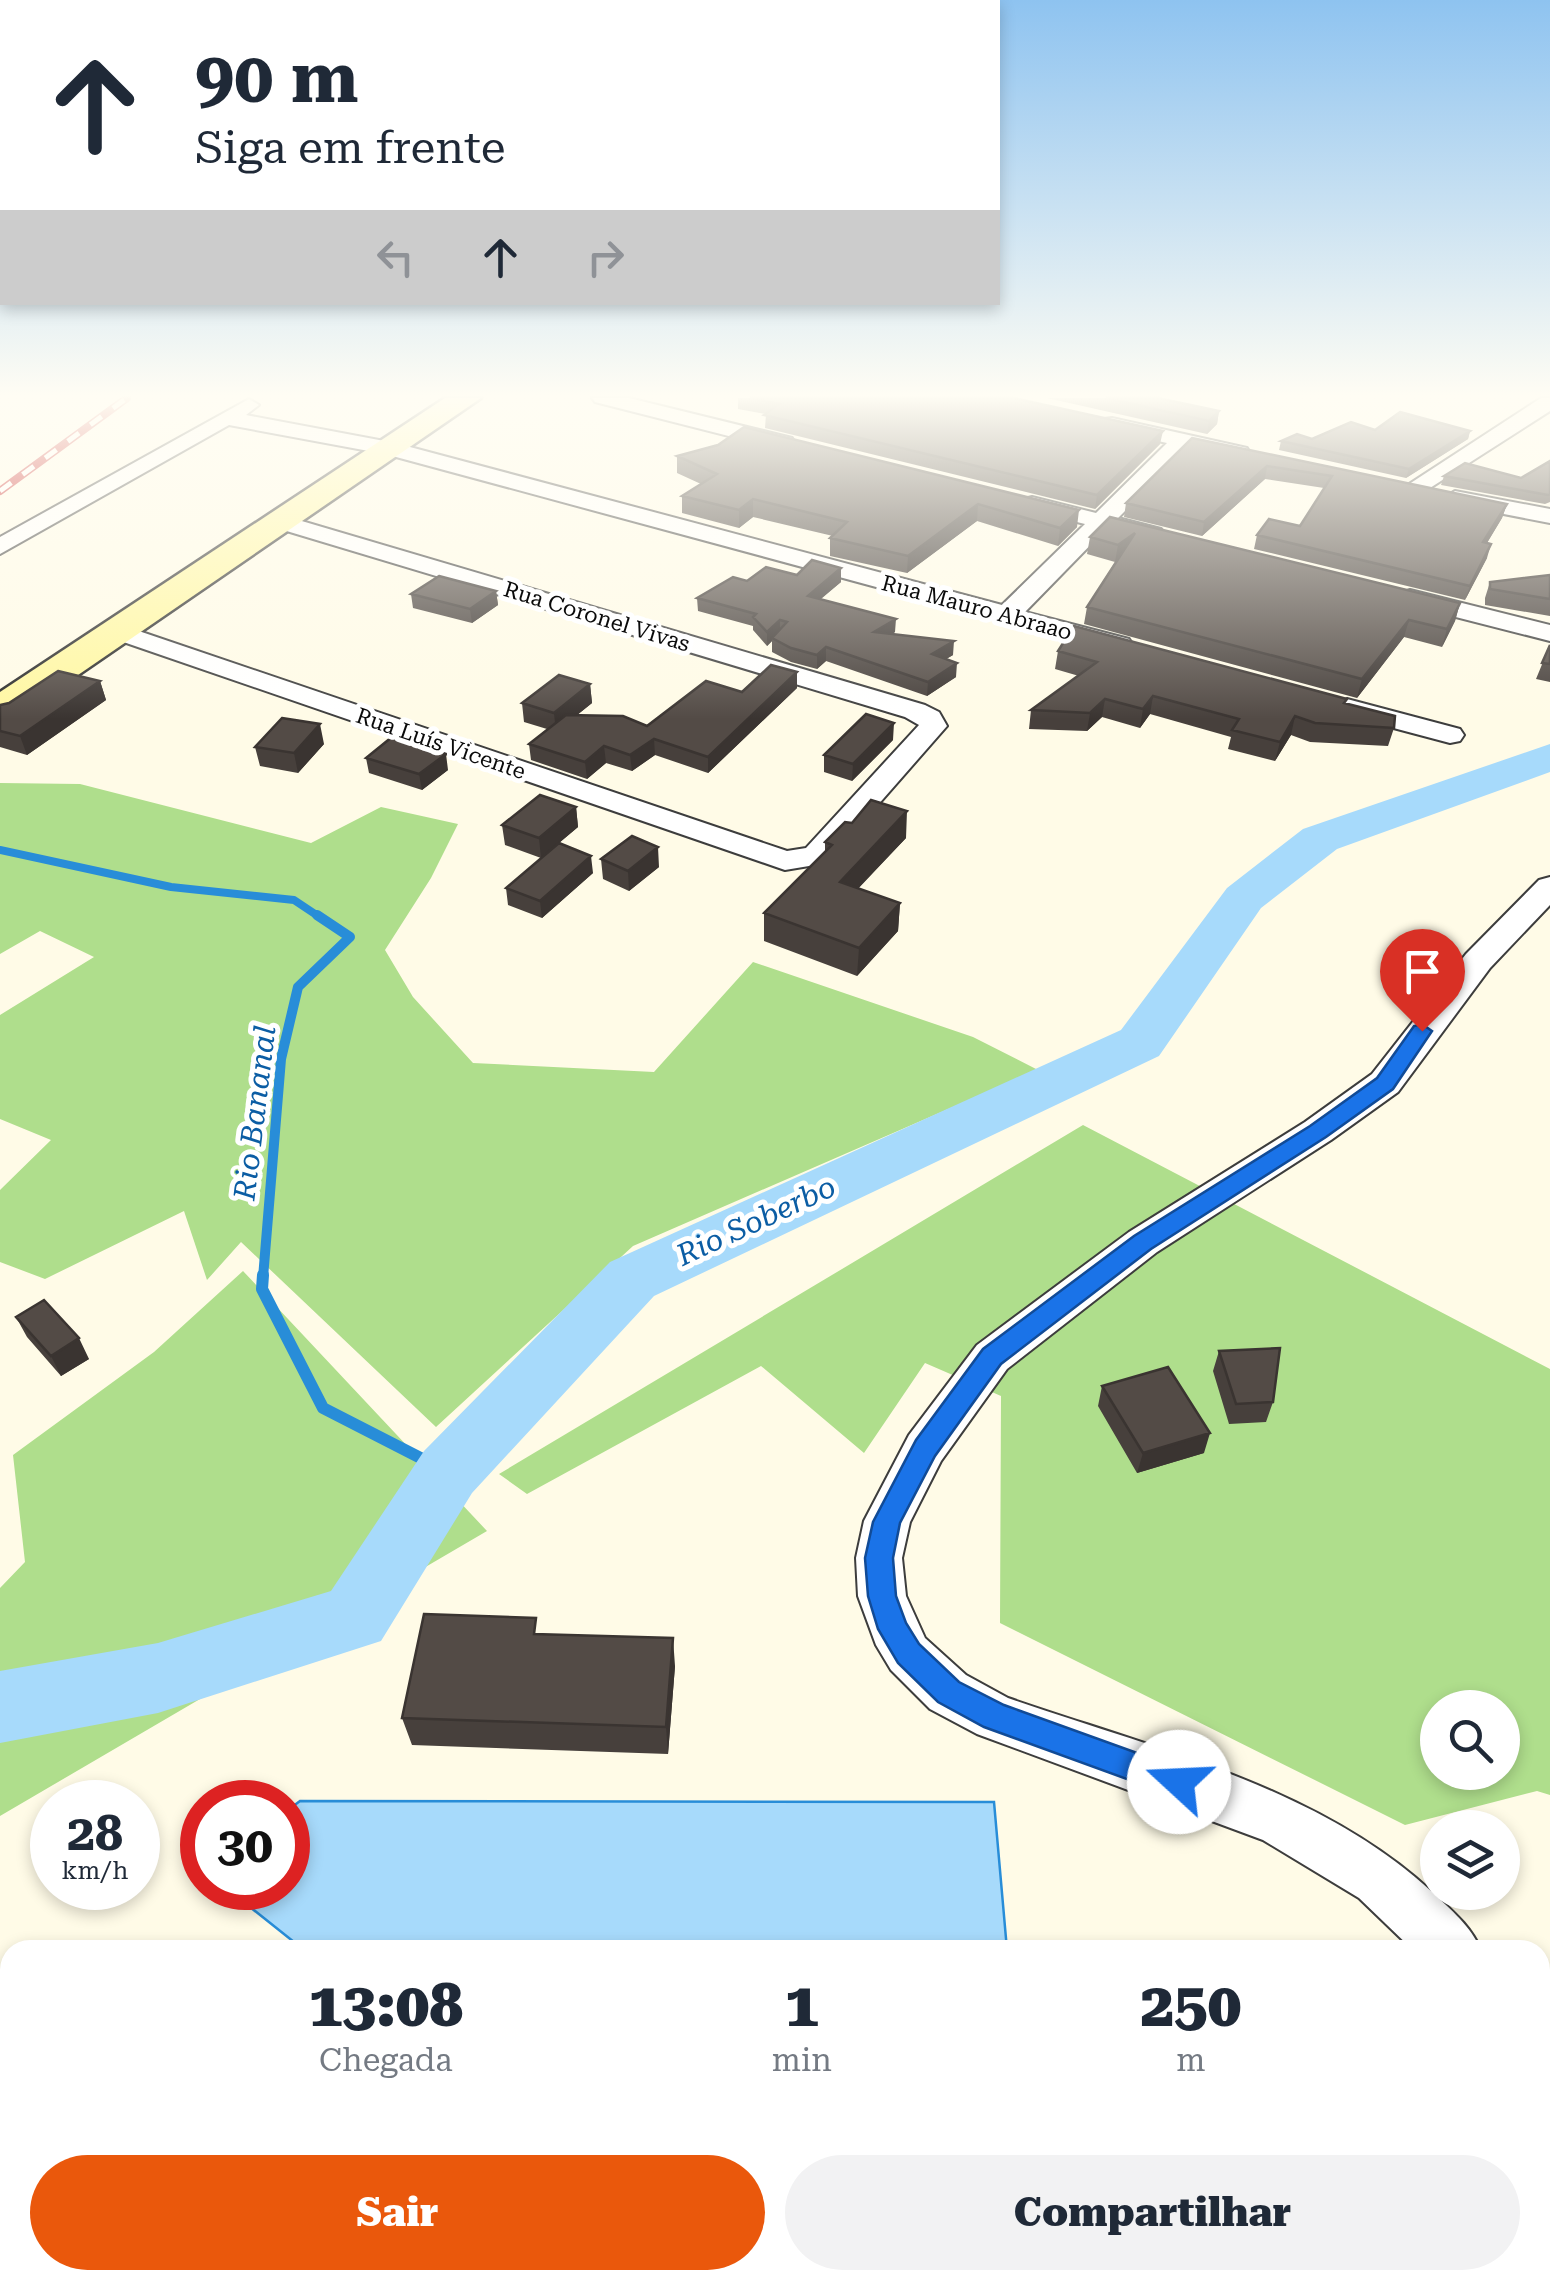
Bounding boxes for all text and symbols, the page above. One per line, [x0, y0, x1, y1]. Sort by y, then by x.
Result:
text: 90 m [195, 37, 359, 119]
icon: ahead [30, 40, 160, 170]
text: Siga em frente [195, 121, 505, 174]
icon: left [368, 230, 423, 285]
icon: ahead [473, 230, 528, 285]
icon: right [578, 230, 633, 285]
street label: Rua Mauro Abraao [879, 570, 1075, 645]
street label: Rua Coronel Vivas [501, 576, 693, 657]
street label: Rua Luís Vicente [353, 703, 529, 784]
pin [1380, 929, 1465, 1032]
icon: arrive [1395, 944, 1450, 999]
water label: Rio Bananal [226, 1024, 283, 1203]
water label: Rio Soberbo [670, 1169, 841, 1273]
map controls [1420, 1690, 1520, 1910]
button: search [1420, 1690, 1520, 1790]
position arrow [1127, 1730, 1231, 1834]
speed limit sign: 30 [180, 1780, 310, 1910]
text: 28 [67, 1804, 123, 1862]
button: layers [1420, 1810, 1520, 1910]
text: km/h [62, 1856, 128, 1885]
text: 13:08 [309, 1970, 463, 2041]
text: 1 [785, 1970, 819, 2041]
text: 250 [1140, 1970, 1241, 2041]
text: Chegada [319, 2041, 453, 2079]
text: min [772, 2041, 832, 2079]
text: m [1176, 2041, 1205, 2079]
button: Sair [30, 2155, 765, 2270]
button: Compartilhar [785, 2155, 1520, 2270]

